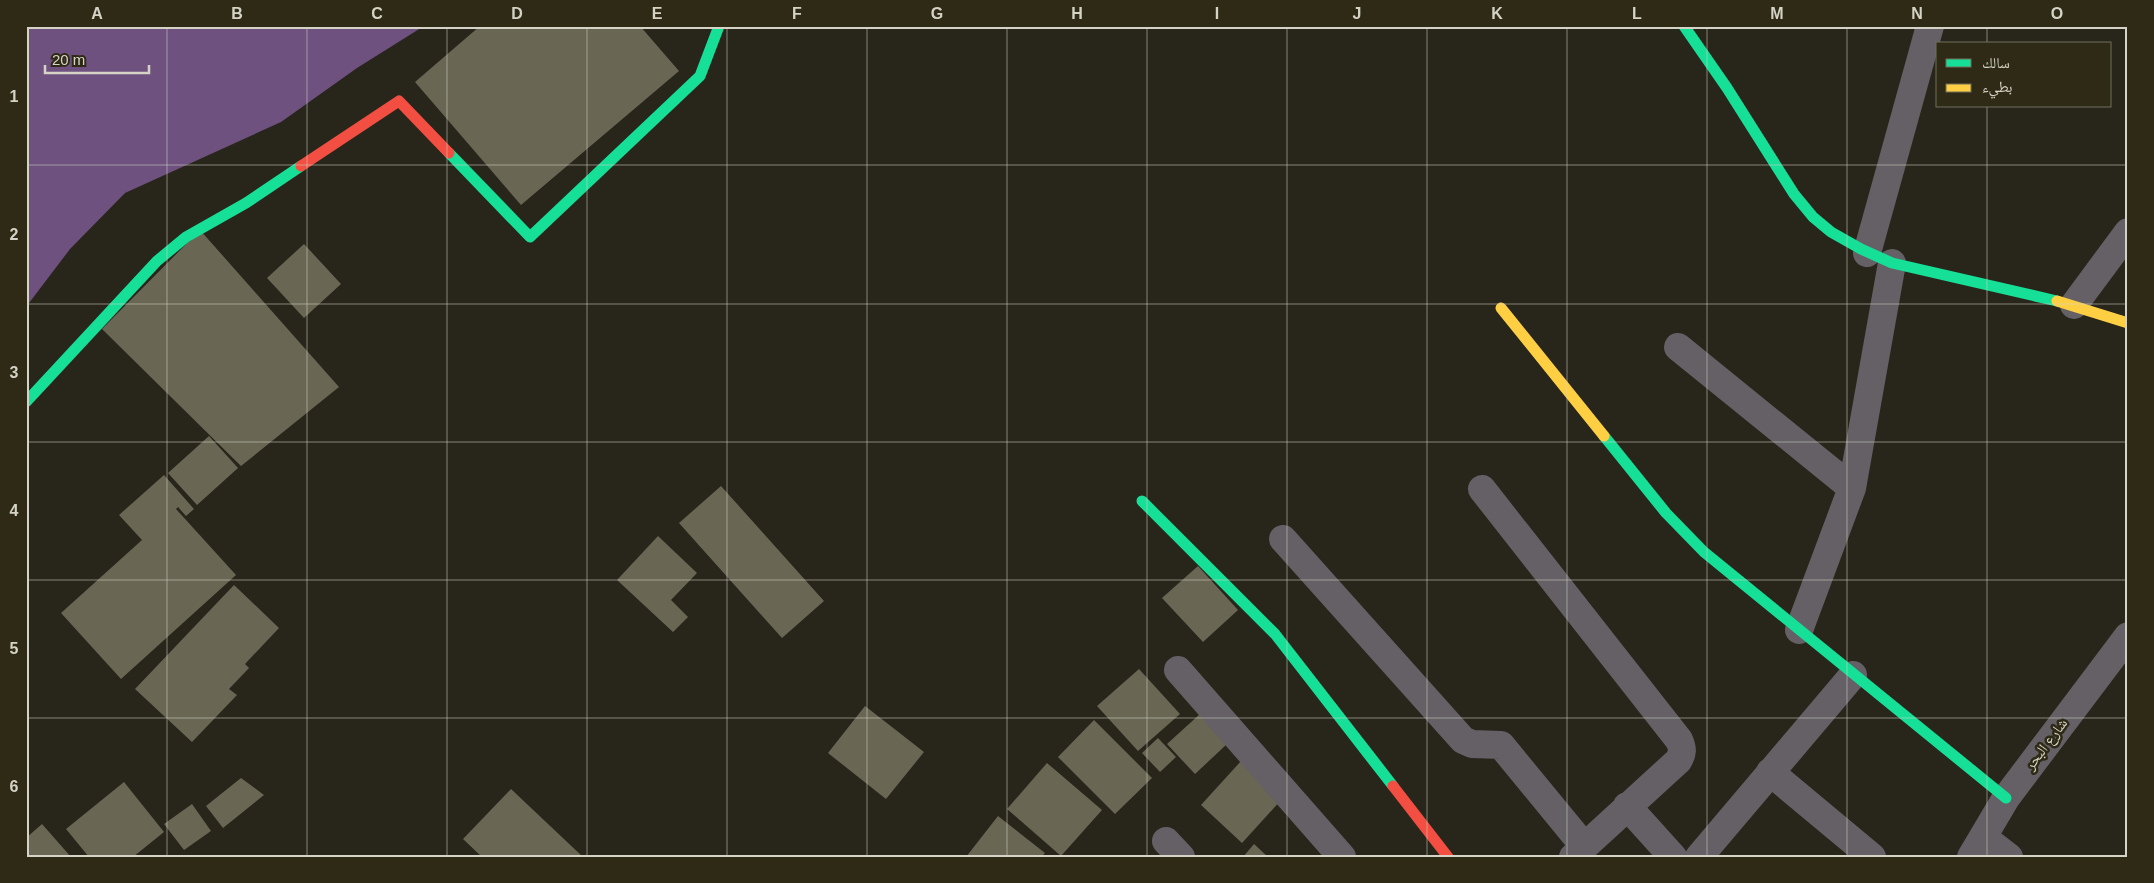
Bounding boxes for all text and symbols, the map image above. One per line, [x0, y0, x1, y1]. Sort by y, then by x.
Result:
text: A [91, 5, 103, 22]
text: B [231, 5, 243, 22]
text: C [371, 5, 383, 22]
text: D [511, 5, 523, 22]
text: E [652, 5, 663, 22]
text: F [792, 5, 802, 22]
text: G [931, 5, 943, 22]
text: H [1071, 5, 1083, 22]
text: I [1215, 5, 1219, 22]
text: J [1353, 5, 1361, 22]
text: K [1491, 5, 1503, 22]
text: L [1632, 5, 1642, 22]
text: M [1770, 5, 1784, 22]
text: N [1911, 5, 1923, 22]
text: O [2051, 5, 2063, 22]
scale bar [45, 42, 149, 74]
legend [1936, 42, 2112, 108]
text: 20 m [52, 51, 85, 68]
text: سالك [1982, 54, 2010, 71]
text: بطيء [1982, 78, 2012, 99]
text: 1 [10, 88, 19, 105]
text: 2 [10, 226, 19, 243]
text: 3 [10, 364, 19, 381]
text: 4 [10, 502, 19, 519]
text: 5 [10, 640, 19, 657]
street label: شارع البحر [2020, 715, 2072, 775]
text: 6 [10, 778, 19, 795]

